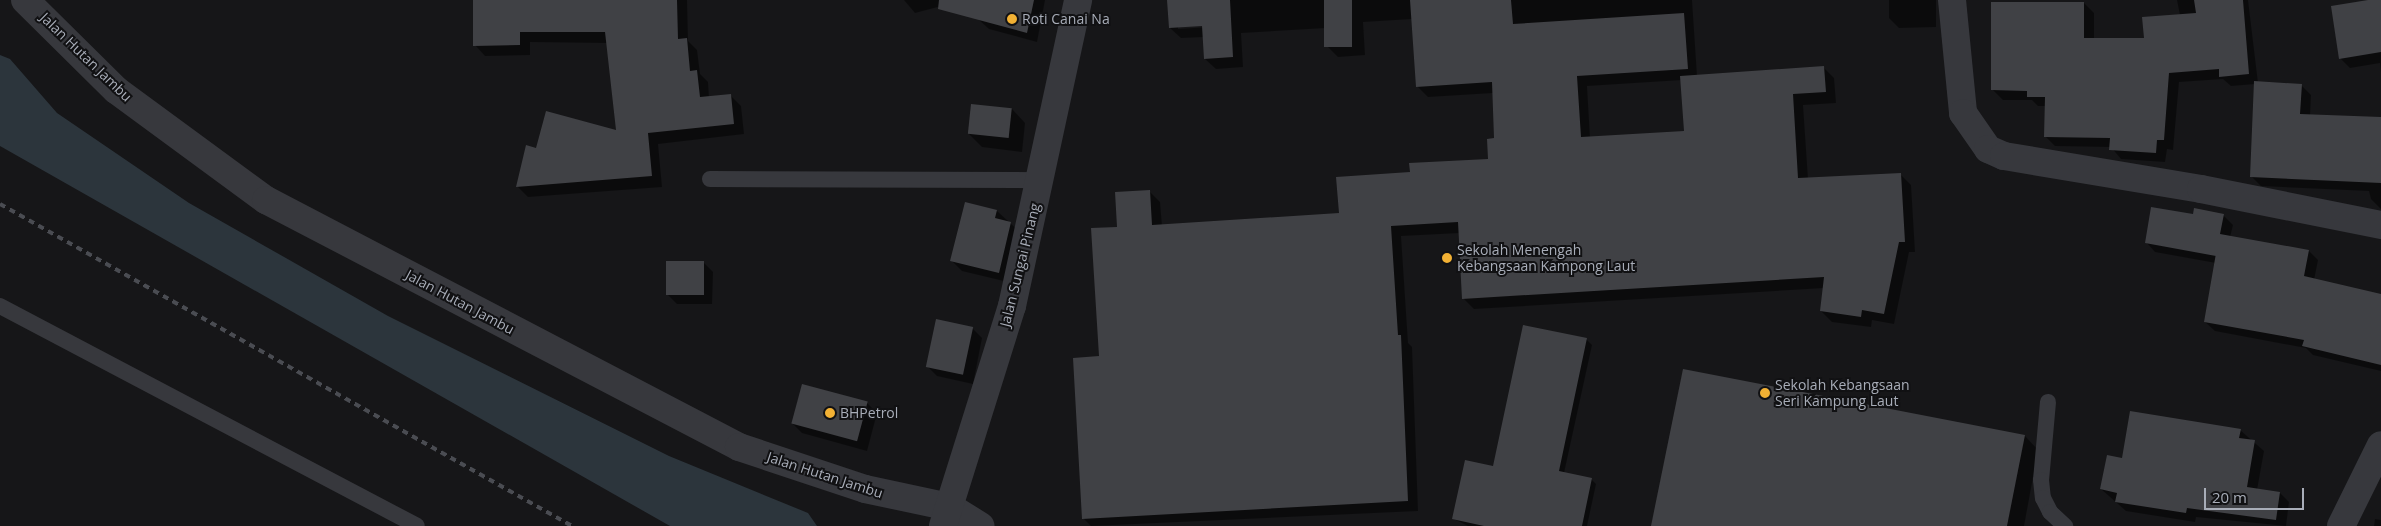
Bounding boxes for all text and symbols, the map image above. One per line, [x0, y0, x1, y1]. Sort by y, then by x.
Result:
street label: Jalan Hutan Jambu [37, 9, 135, 105]
place label: Roti Canai Na [1022, 11, 1110, 27]
marker: Roti Canai Na [1006, 13, 1018, 25]
street label: Jalan Sungai Pinang [996, 201, 1044, 329]
place label: Sekolah Menengah Kebangsaan Kampong Laut [1457, 242, 1635, 274]
marker: Sekolah Menengah Kebangsaan Kampong Laut [1441, 252, 1453, 264]
street label: Jalan Hutan Jambu [403, 266, 517, 338]
place label: Sekolah Kebangsaan Seri Kampung Laut [1775, 377, 1910, 410]
marker: Sekolah Kebangsaan Seri Kampung Laut [1759, 387, 1771, 399]
place label: BHPetrol [840, 405, 898, 421]
marker: BHPetrol [824, 407, 836, 419]
street label: Jalan Hutan Jambu [765, 448, 885, 502]
scale bar [2206, 478, 2306, 510]
text: 20 m [2212, 487, 2247, 507]

